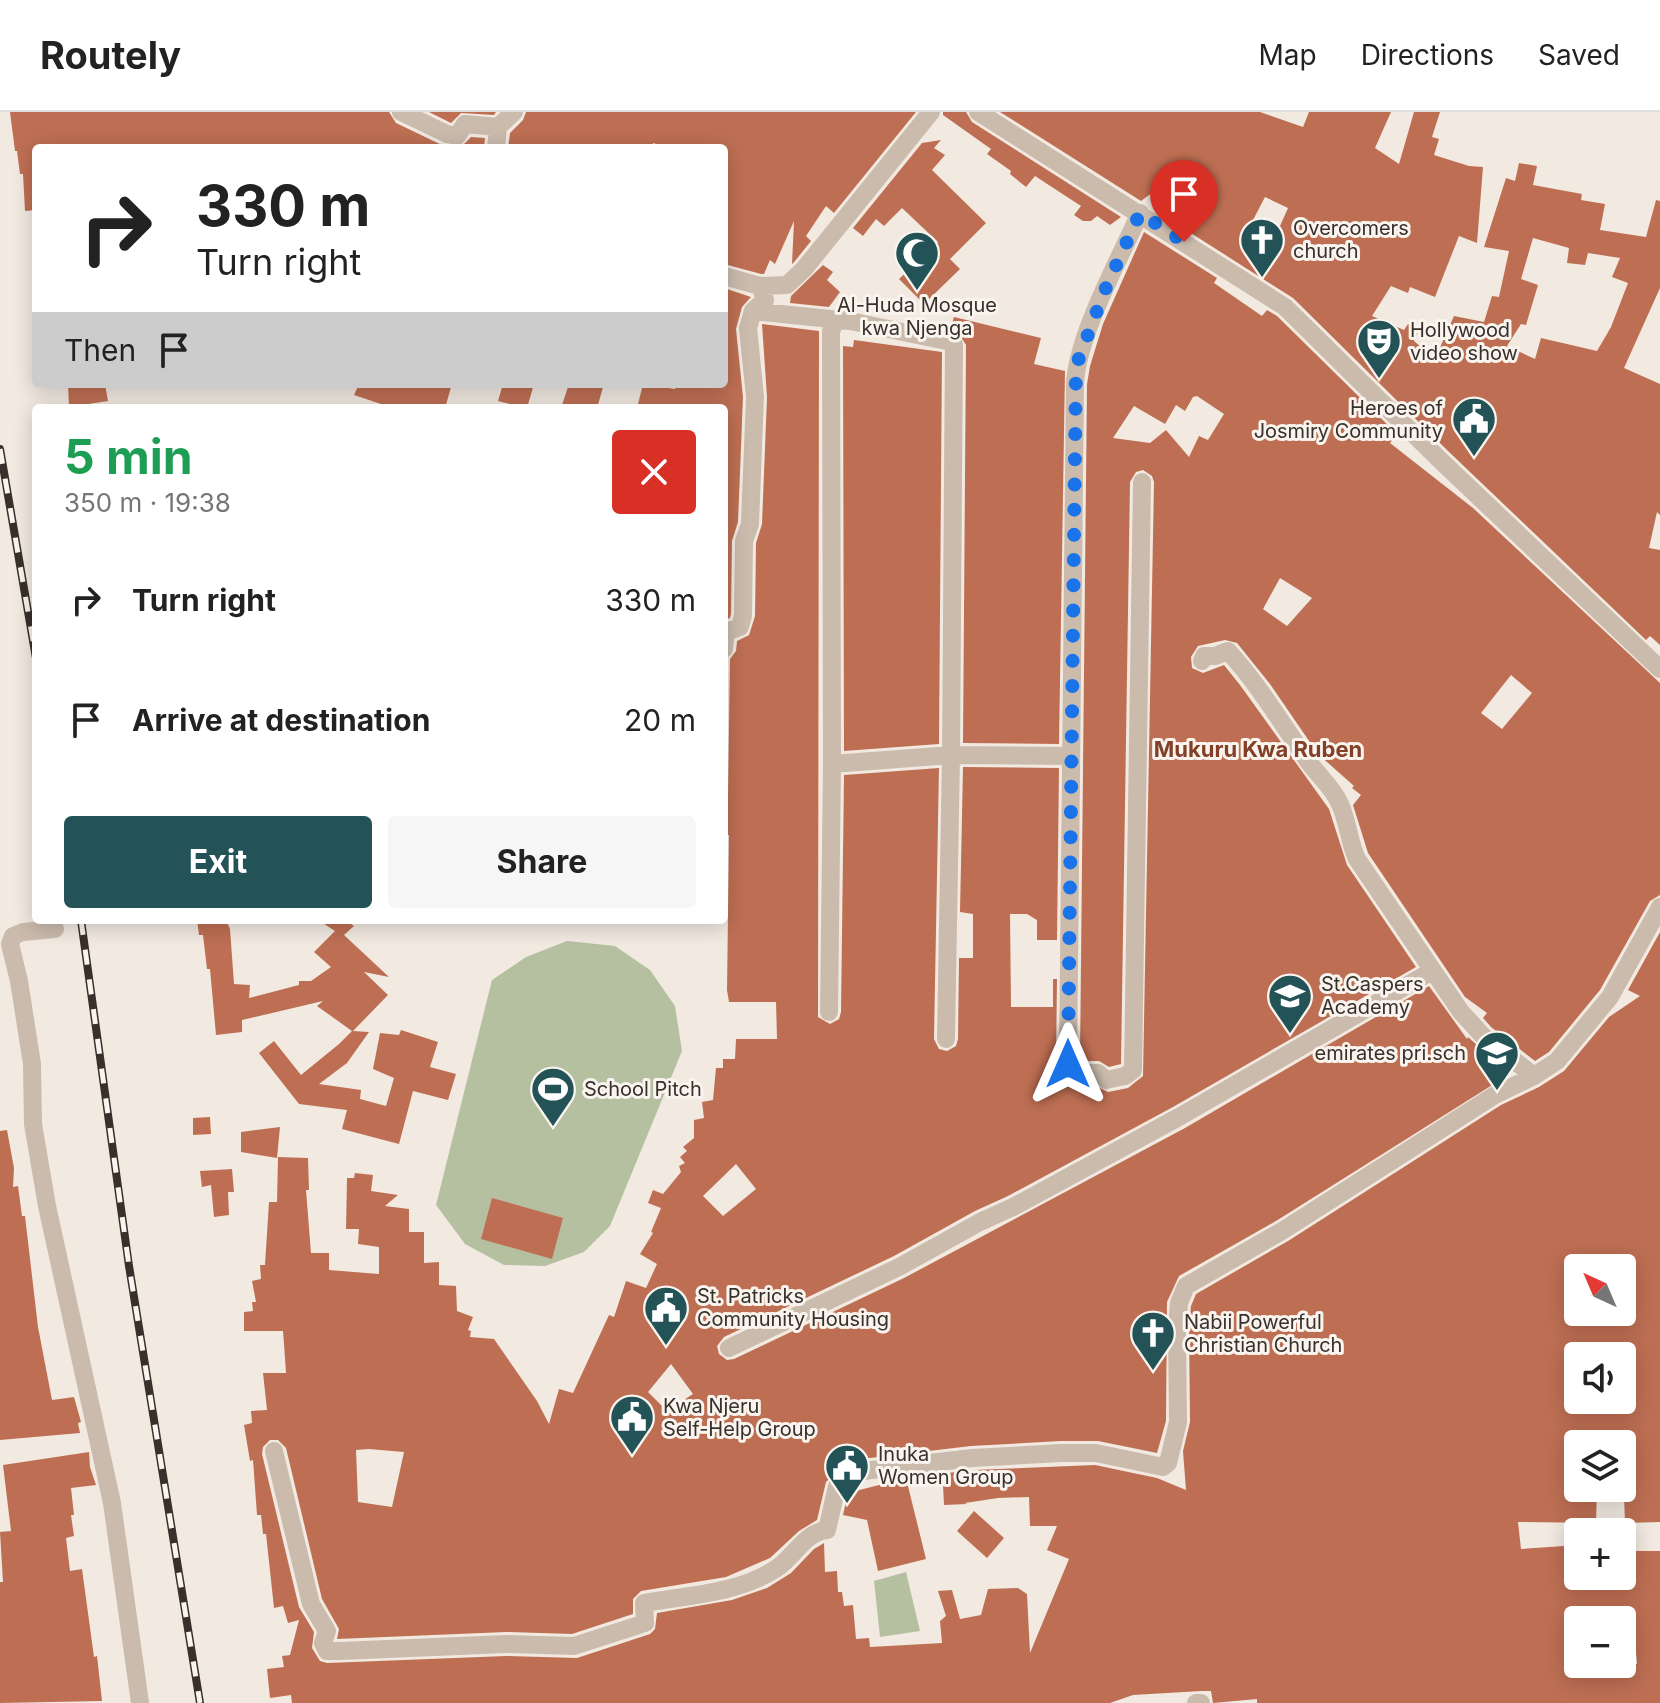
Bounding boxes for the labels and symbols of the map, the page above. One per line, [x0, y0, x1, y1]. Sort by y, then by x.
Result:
pin [1150, 160, 1218, 242]
church icon: Overcomers church [1238, 216, 1286, 279]
place label: Overcomers church [1293, 216, 1409, 263]
mosque icon: Al-Huda Mosque kwa Njenga [893, 229, 941, 292]
place label: Al-Huda Mosque kwa Njenga [837, 293, 997, 340]
theatre icon: Hollywood video show [1355, 317, 1403, 380]
place label: Hollywood video show [1410, 318, 1518, 365]
public building icon: Heroes of Josmiry Community [1450, 395, 1498, 458]
place label: Heroes of Josmiry Community [1254, 396, 1444, 443]
district label: Mukuru Kwa Ruben [1154, 736, 1362, 762]
school or university icon: St.Caspers Academy [1266, 972, 1314, 1035]
place label: St.Caspers Academy [1321, 972, 1424, 1019]
position arrow [1026, 1022, 1110, 1106]
school or university icon: emirates pri.sch [1473, 1029, 1521, 1092]
place label: emirates pri.sch [1315, 1041, 1466, 1065]
sports icon: School Pitch [529, 1065, 577, 1128]
place label: School Pitch [584, 1077, 702, 1101]
north arrow [1564, 1254, 1636, 1326]
public building icon: St. Patricks Community Housing [642, 1284, 690, 1347]
place label: St. Patricks Community Housing [697, 1284, 889, 1331]
church icon: Nabii Powerful Christian Church [1129, 1309, 1177, 1372]
place label: Nabii Powerful Christian Church [1184, 1310, 1342, 1357]
public building icon: Kwa Njeru Self-Help Group [608, 1393, 656, 1456]
place label: Kwa Njeru Self-Help Group [663, 1394, 816, 1441]
public building icon: Inuka Women Group [823, 1442, 871, 1505]
place label: Inuka Women Group [878, 1442, 1014, 1489]

